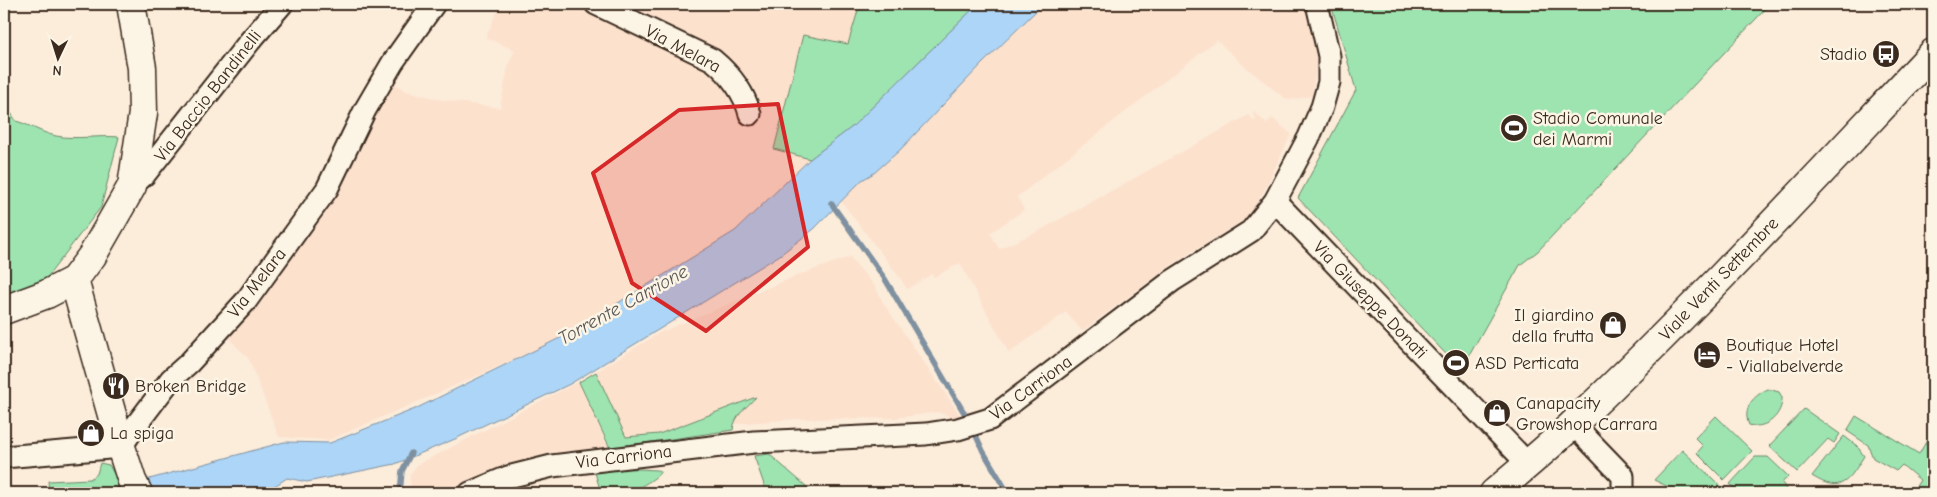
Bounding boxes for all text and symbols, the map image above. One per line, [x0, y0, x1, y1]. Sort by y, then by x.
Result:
street label: Via Melara [642, 20, 724, 78]
street label: Via Baccio Bandinelli [150, 26, 266, 166]
north arrow [32, 32, 82, 82]
bus stop icon: Stadio [1871, 39, 1901, 69]
place label: Stadio [1820, 44, 1867, 65]
text: N [52, 62, 62, 79]
place label: Stadio Comunale dei Marmi [1533, 108, 1663, 150]
sports icon: Stadio Comunale dei Marmi [1499, 113, 1529, 143]
street label: Viale Venti Settembre [1655, 213, 1783, 345]
street label: Via Giuseppe Donati [1309, 237, 1431, 363]
street label: Via Melara [223, 244, 291, 322]
water label: Torrente Carrione [554, 260, 692, 350]
place label: Il giardino della frutta [1512, 305, 1594, 347]
shop icon: Il giardino della frutta [1598, 310, 1628, 340]
place label: Boutique Hotel - Viallabelverde [1726, 335, 1843, 377]
hotel icon: Boutique Hotel - Viallabelverde [1692, 340, 1722, 370]
sports icon: ASD Perticata [1441, 348, 1471, 378]
street label: Via Carriona [986, 351, 1076, 425]
place label: ASD Perticata [1475, 353, 1579, 374]
restaurant icon: Broken Bridge [101, 371, 131, 401]
place label: Broken Bridge [135, 376, 246, 397]
place label: Canapacity Growshop Carrara [1516, 393, 1658, 435]
shop icon: Canapacity Growshop Carrara [1482, 398, 1512, 428]
shop icon: La spiga [76, 418, 106, 448]
place label: La spiga [110, 423, 174, 444]
street label: Via Carriona [575, 441, 673, 473]

